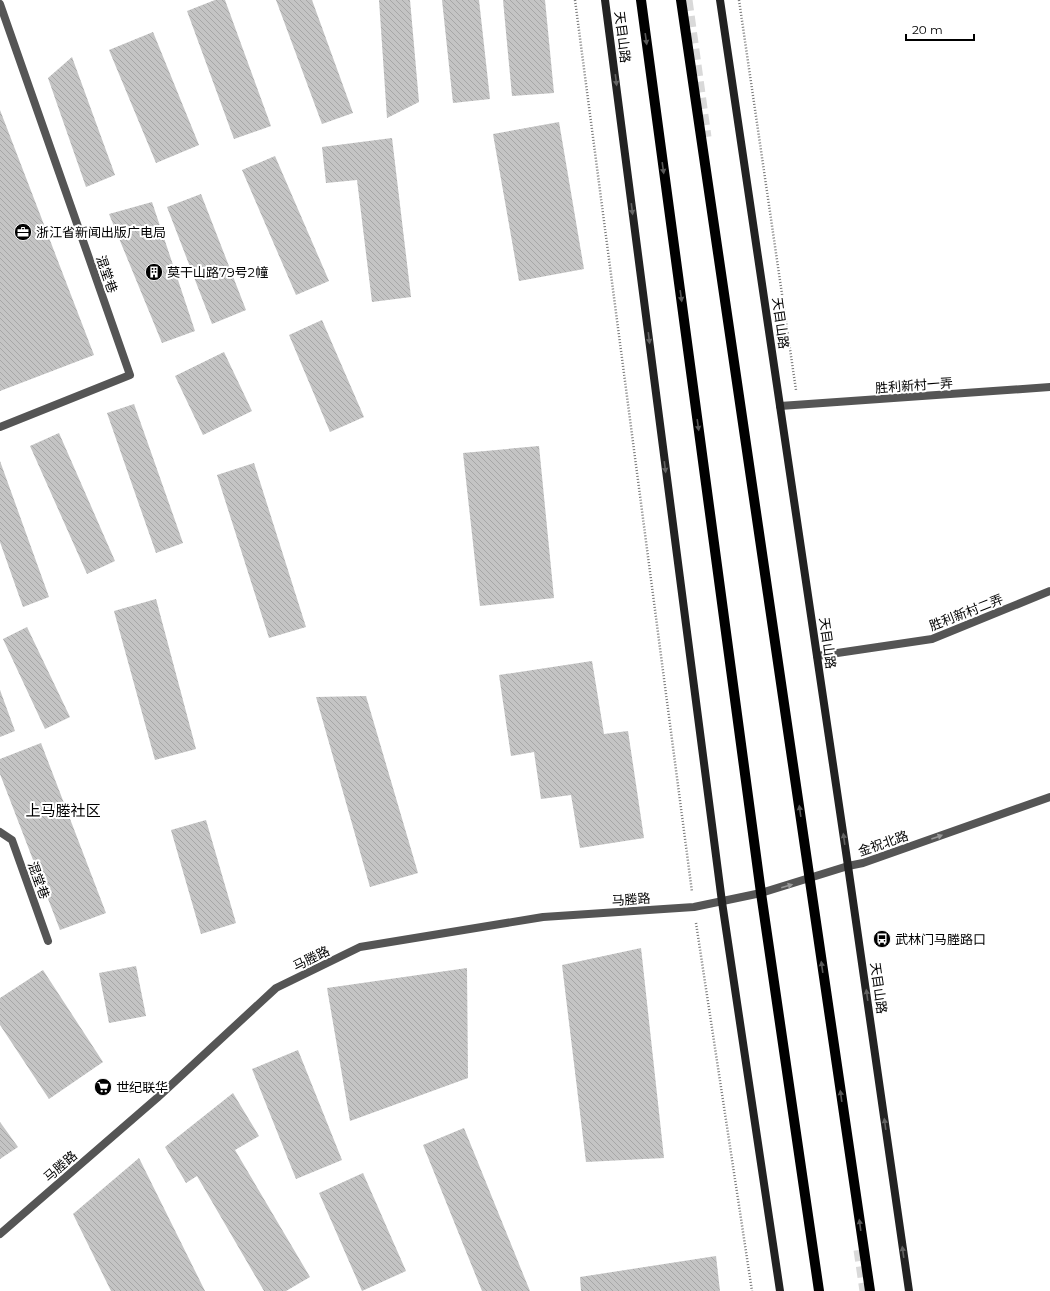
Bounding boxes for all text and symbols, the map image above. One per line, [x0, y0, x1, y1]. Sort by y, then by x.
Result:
street label: 天目山路 [612, 10, 634, 64]
scale bar [906, 16, 974, 42]
text: 20 m [912, 22, 943, 37]
one-way arrow [643, 33, 649, 45]
one-way arrow [612, 74, 619, 86]
one-way arrow [660, 161, 666, 174]
one-way arrow [629, 203, 635, 215]
office icon: 浙江省新闻出版广电局 [13, 222, 33, 242]
place label: 浙江省新闻出版广电局 [36, 224, 166, 240]
street label: 混堂巷 [93, 253, 121, 295]
building icon: 莫干山路79号2幢 [144, 262, 164, 282]
place label: 莫干山路79号2幢 [167, 264, 268, 280]
one-way arrow [677, 290, 684, 302]
street label: 天目山路 [769, 296, 793, 350]
one-way arrow [646, 332, 652, 344]
street label: 胜利新村一弄 [875, 374, 953, 396]
one-way arrow [695, 419, 701, 431]
one-way arrow [662, 461, 669, 473]
street label: 胜利新村二弄 [927, 591, 1005, 633]
street label: 天目山路 [816, 616, 840, 670]
district label: 上马塍社区 [25, 801, 101, 820]
one-way arrow [796, 805, 802, 817]
street label: 金祝北路 [856, 827, 910, 859]
one-way arrow [841, 833, 847, 845]
one-way arrow [931, 834, 943, 840]
street label: 混堂巷 [25, 859, 53, 901]
one-way arrow [781, 883, 793, 889]
street label: 马塍路 [611, 890, 651, 908]
bus stop icon: 武林门马塍路口 [872, 929, 892, 949]
place label: 武林门马塍路口 [895, 931, 986, 947]
street label: 马塍路 [290, 942, 332, 974]
one-way arrow [819, 961, 825, 974]
street label: 天目山路 [867, 961, 891, 1015]
one-way arrow [864, 989, 870, 1001]
supermarket icon: 世纪联华 [93, 1077, 113, 1097]
place label: 世纪联华 [116, 1079, 168, 1095]
one-way arrow [838, 1090, 844, 1102]
one-way arrow [882, 1118, 888, 1130]
street label: 马塍路 [40, 1147, 80, 1185]
one-way arrow [857, 1219, 863, 1231]
one-way arrow [900, 1246, 907, 1258]

